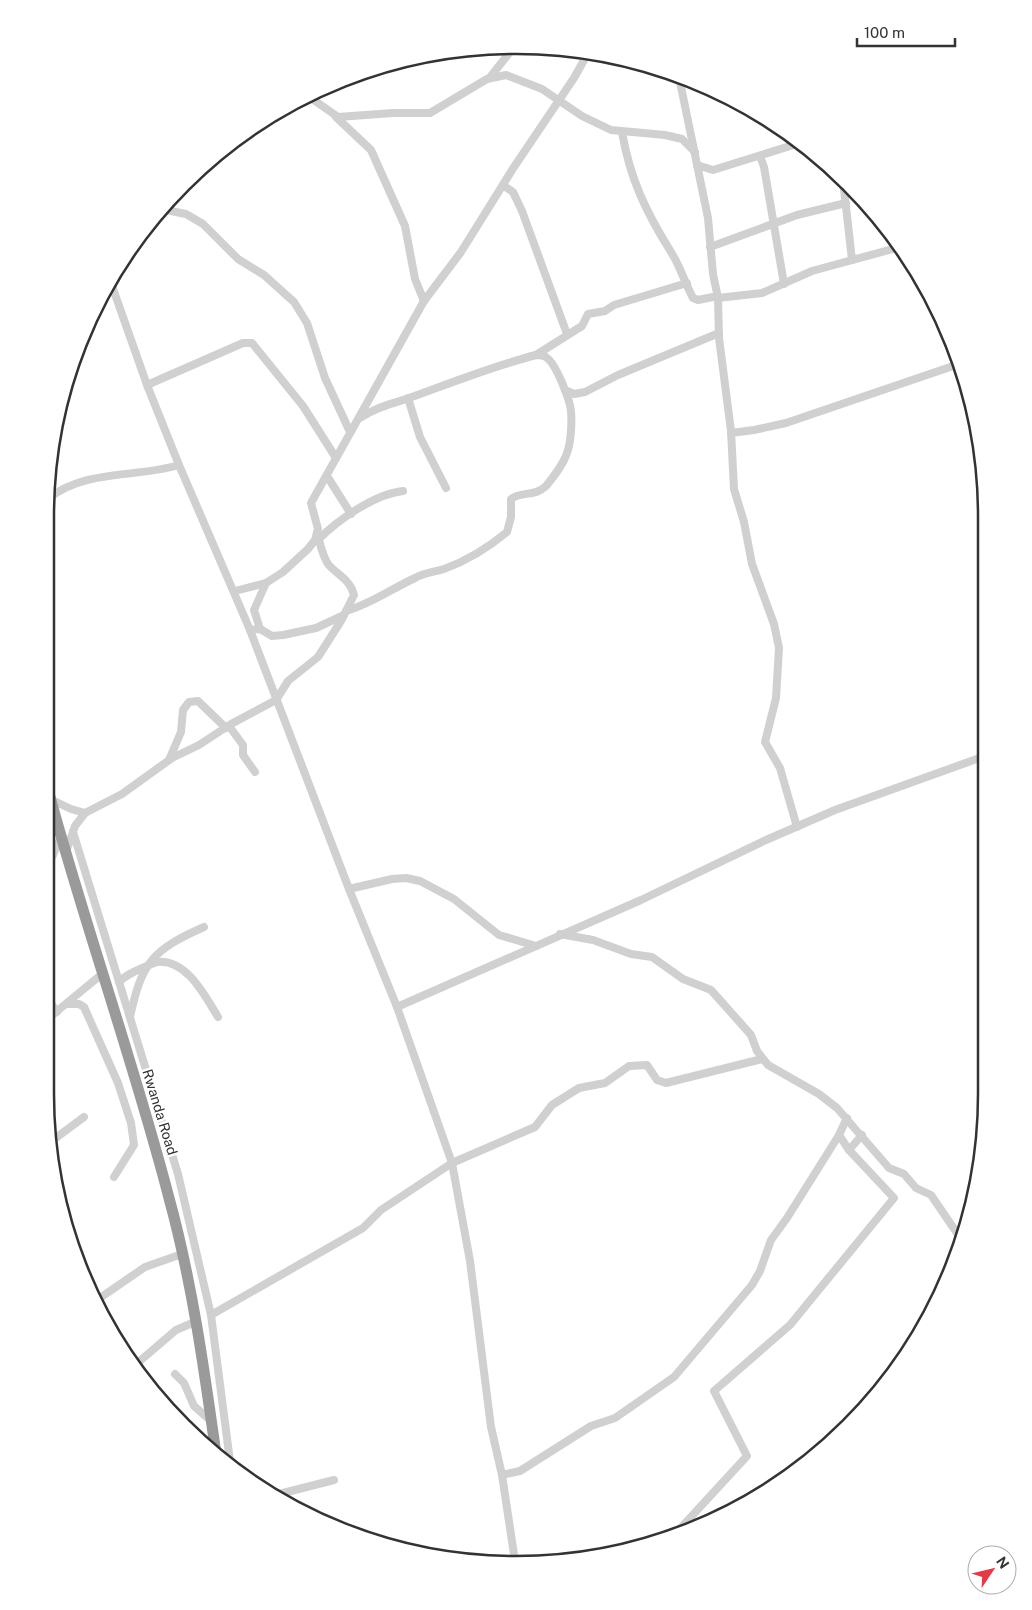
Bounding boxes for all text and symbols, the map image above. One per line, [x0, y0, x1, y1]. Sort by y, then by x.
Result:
scale bar [857, 15, 954, 47]
text: 100 m [864, 24, 905, 41]
street label: Rwanda Road [139, 1067, 181, 1157]
north arrow [967, 1545, 1017, 1595]
text: N [993, 1553, 1012, 1572]

